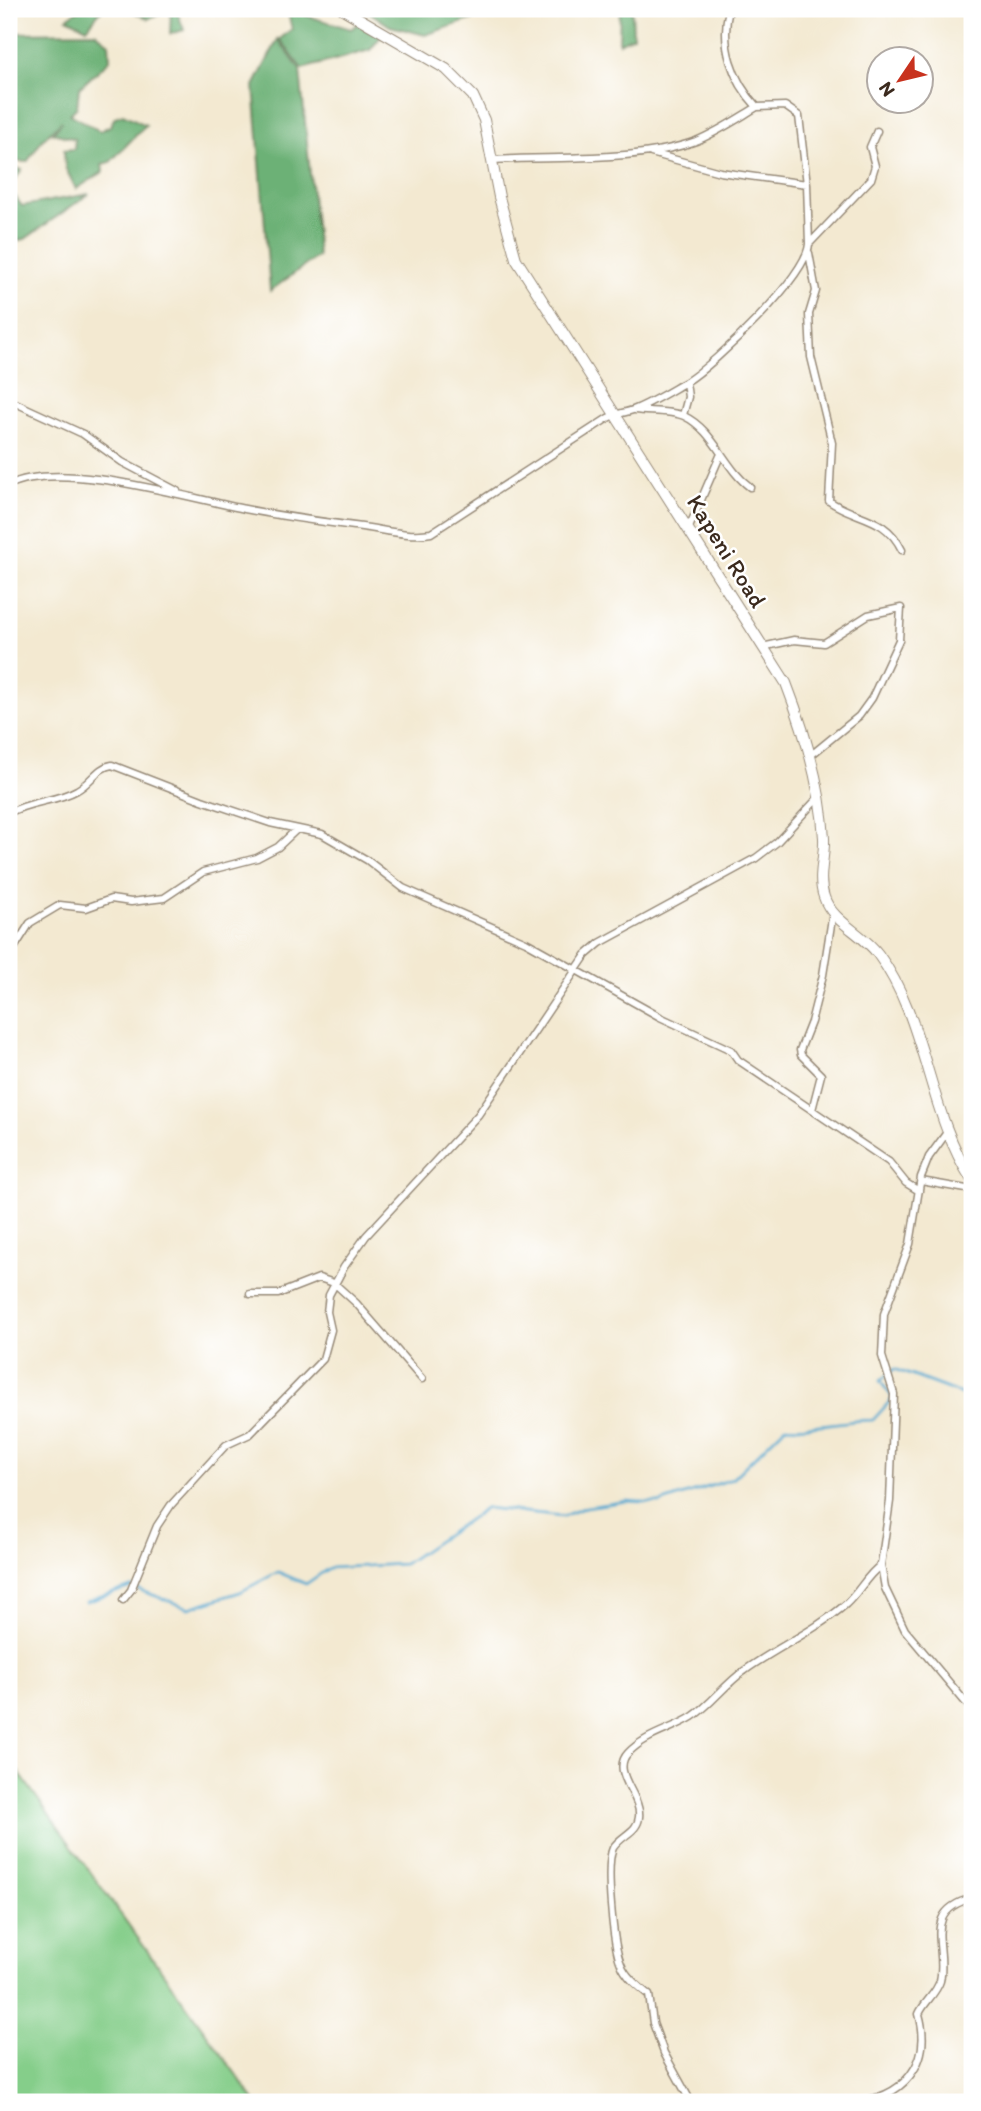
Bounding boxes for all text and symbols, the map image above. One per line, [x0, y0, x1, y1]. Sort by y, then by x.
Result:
north arrow [866, 46, 936, 116]
text: N [873, 78, 900, 101]
street label: Kapeni Road [681, 489, 773, 613]

